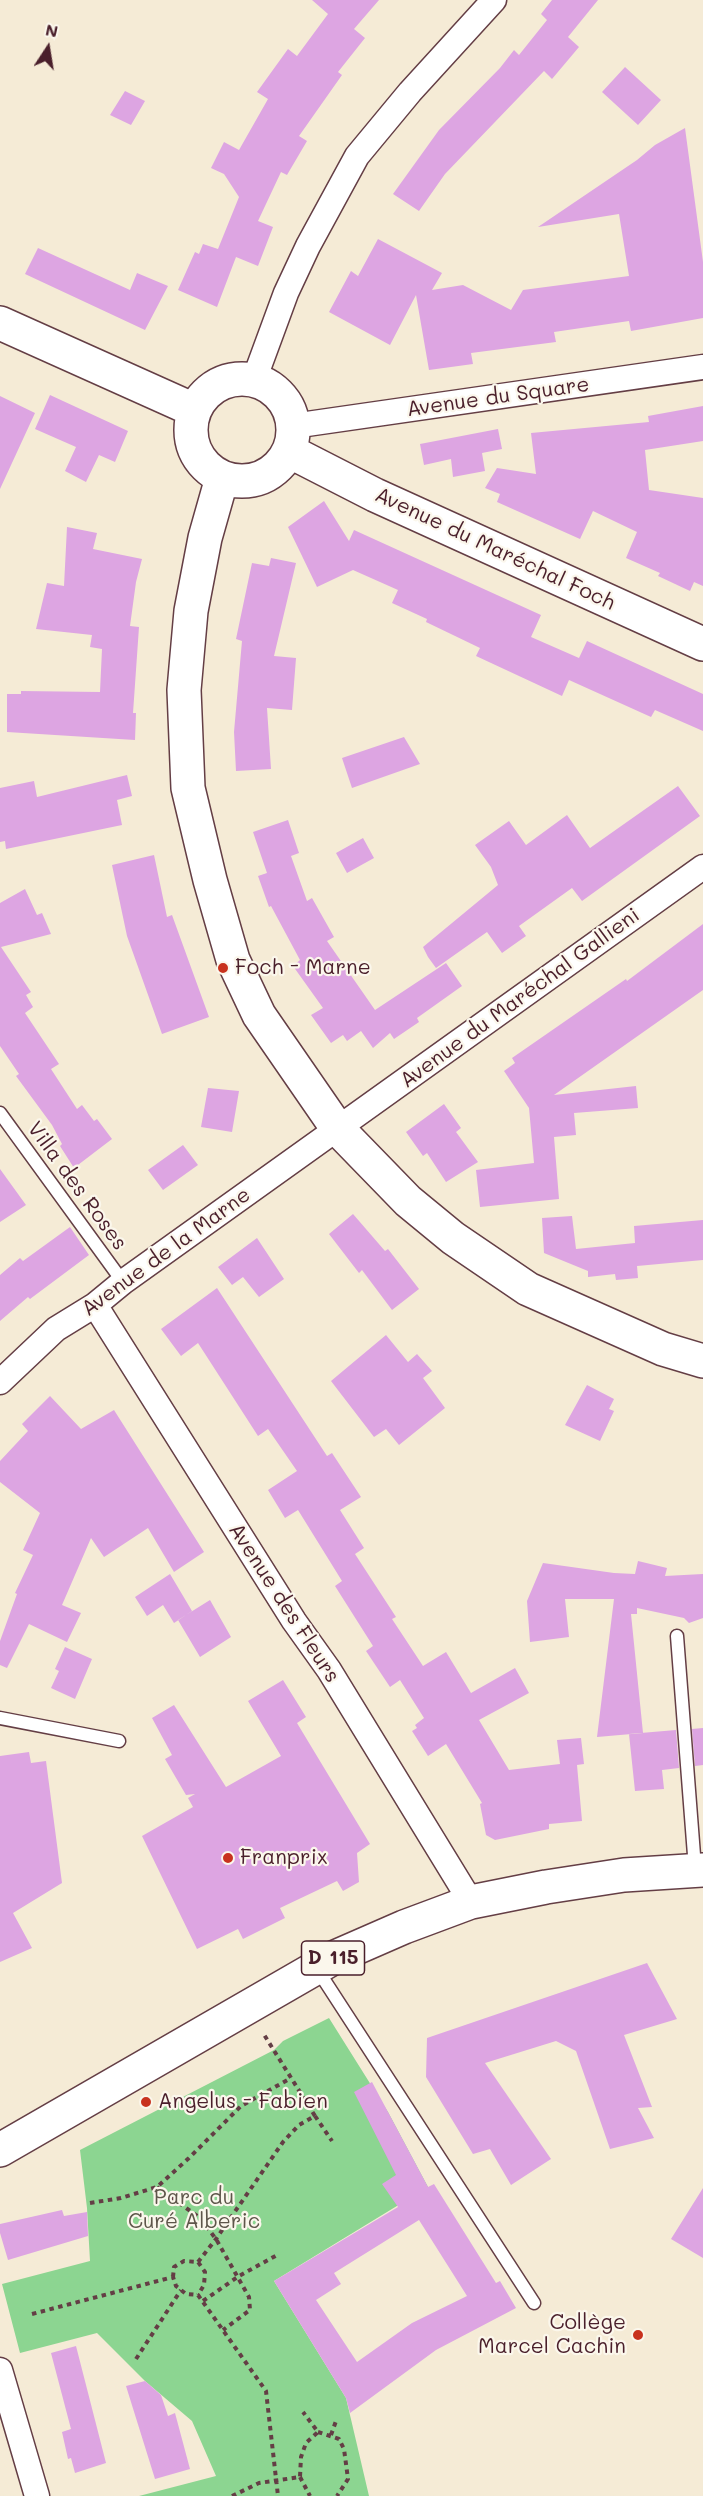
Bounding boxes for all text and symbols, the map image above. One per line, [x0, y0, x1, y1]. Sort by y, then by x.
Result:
north arrow [18, 18, 78, 78]
text: N [44, 18, 60, 41]
street label: Avenue du Square [405, 372, 591, 422]
street label: Avenue du Maréchal Foch [371, 482, 619, 616]
street label: Avenue du Maréchal Gallieni [395, 903, 645, 1093]
place label: Foch - Marne [235, 955, 371, 981]
marker: Foch - Marne [216, 961, 230, 975]
street label: Villa des Roses [22, 1117, 132, 1255]
street label: Avenue de la Marne [77, 1182, 255, 1322]
street label: Avenue des Fleurs [223, 1519, 345, 1687]
place label: Franprix [240, 1845, 328, 1871]
marker: Franprix [221, 1851, 235, 1865]
road number: D 115 [302, 1941, 364, 1975]
place label: Angelus - Fabien [158, 2089, 328, 2115]
marker: Angelus - Fabien [139, 2095, 153, 2109]
park label: Parc du Curé Alberic [128, 2185, 260, 2235]
place label: Collège Marcel Cachin [478, 2310, 626, 2360]
marker: Collège Marcel Cachin [631, 2328, 645, 2342]

